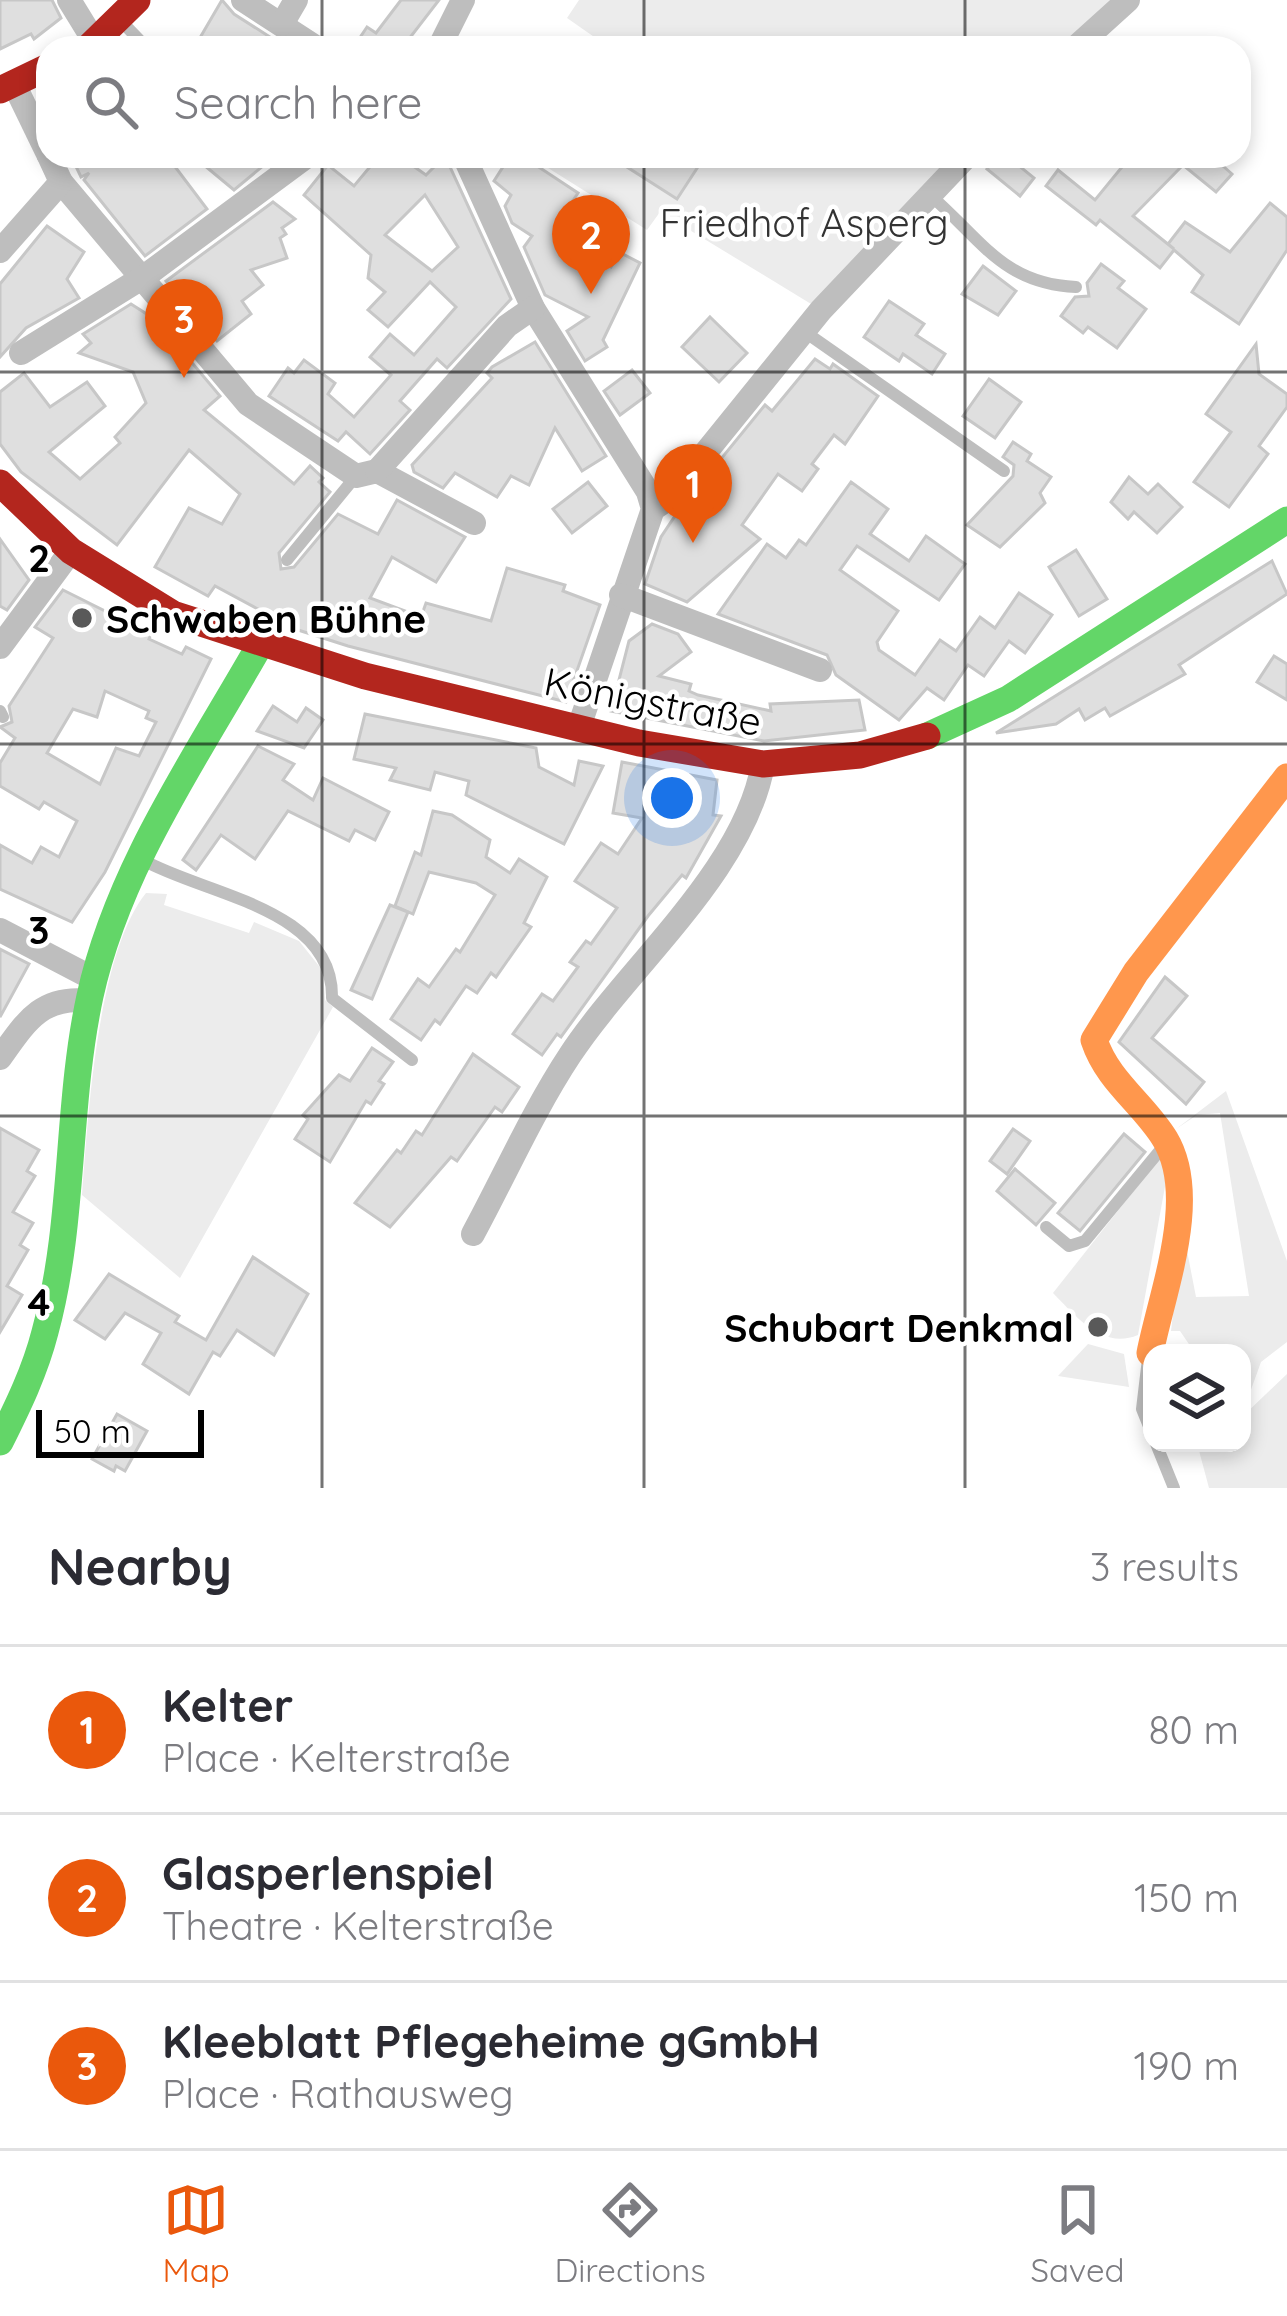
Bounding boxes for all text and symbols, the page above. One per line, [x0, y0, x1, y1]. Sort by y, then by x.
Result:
search box [36, 36, 1251, 168]
icon: search [78, 69, 144, 135]
text: Search here [174, 74, 422, 130]
pin: 2 [552, 195, 630, 294]
park label: Friedhof Asperg [659, 198, 949, 247]
pin: 3 [145, 279, 223, 378]
pin: 1 [654, 444, 732, 543]
text: 2 [28, 533, 50, 582]
place label: Schwaben Bühne [106, 594, 426, 643]
marker: Schwaben Bühne [69, 605, 95, 631]
street label: Königstraße [540, 656, 766, 746]
your location [642, 768, 702, 828]
text: 3 [29, 905, 49, 954]
text: 4 [28, 1277, 50, 1326]
place label: Schubart Denkmal [724, 1303, 1074, 1352]
marker: Schubart Denkmal [1085, 1314, 1111, 1340]
map controls [1143, 1344, 1251, 1452]
button: layers [1143, 1344, 1251, 1452]
scale bar [36, 1404, 204, 1457]
text: 50 m [54, 1410, 131, 1451]
text: Nearby [48, 1534, 232, 1598]
text: 3 results [1090, 1542, 1239, 1591]
text: Kelter [162, 1677, 293, 1733]
text: 1 [79, 1705, 95, 1754]
text: 80 m [1149, 1705, 1239, 1754]
text: Place · Kelterstraße [162, 1733, 511, 1782]
text: Glasperlenspiel [162, 1845, 494, 1901]
text: 2 [76, 1873, 98, 1922]
text: 150 m [1134, 1873, 1239, 1922]
text: Theatre · Kelterstraße [162, 1901, 554, 1950]
text: Kleeblatt Pflegeheime gGmbH [162, 2013, 820, 2069]
text: 3 [77, 2041, 97, 2090]
text: 190 m [1133, 2041, 1239, 2090]
text: Place · Rathausweg [162, 2069, 514, 2118]
tab: Map [162, 2177, 230, 2290]
tab: Directions [554, 2177, 706, 2290]
tab: Saved [1031, 2177, 1125, 2290]

